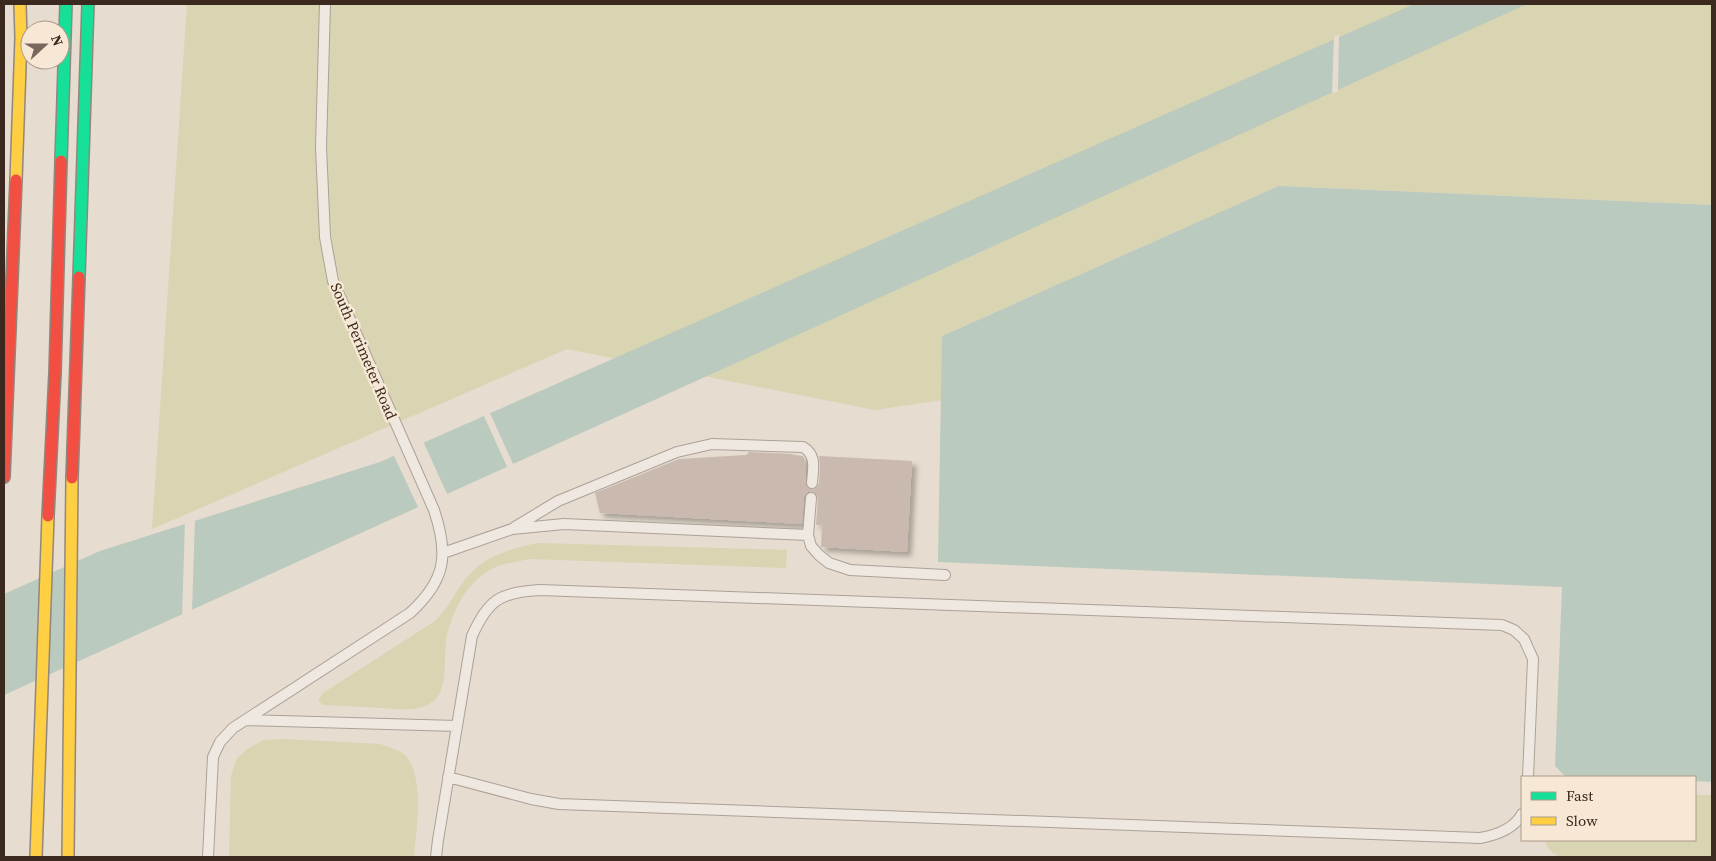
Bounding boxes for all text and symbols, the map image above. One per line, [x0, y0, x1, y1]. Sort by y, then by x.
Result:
north arrow [20, 20, 70, 70]
text: N [46, 32, 68, 49]
street label: South Perimeter Road [326, 280, 402, 423]
legend [1521, 776, 1696, 841]
text: Fast [1566, 785, 1593, 806]
text: Slow [1566, 810, 1598, 831]

